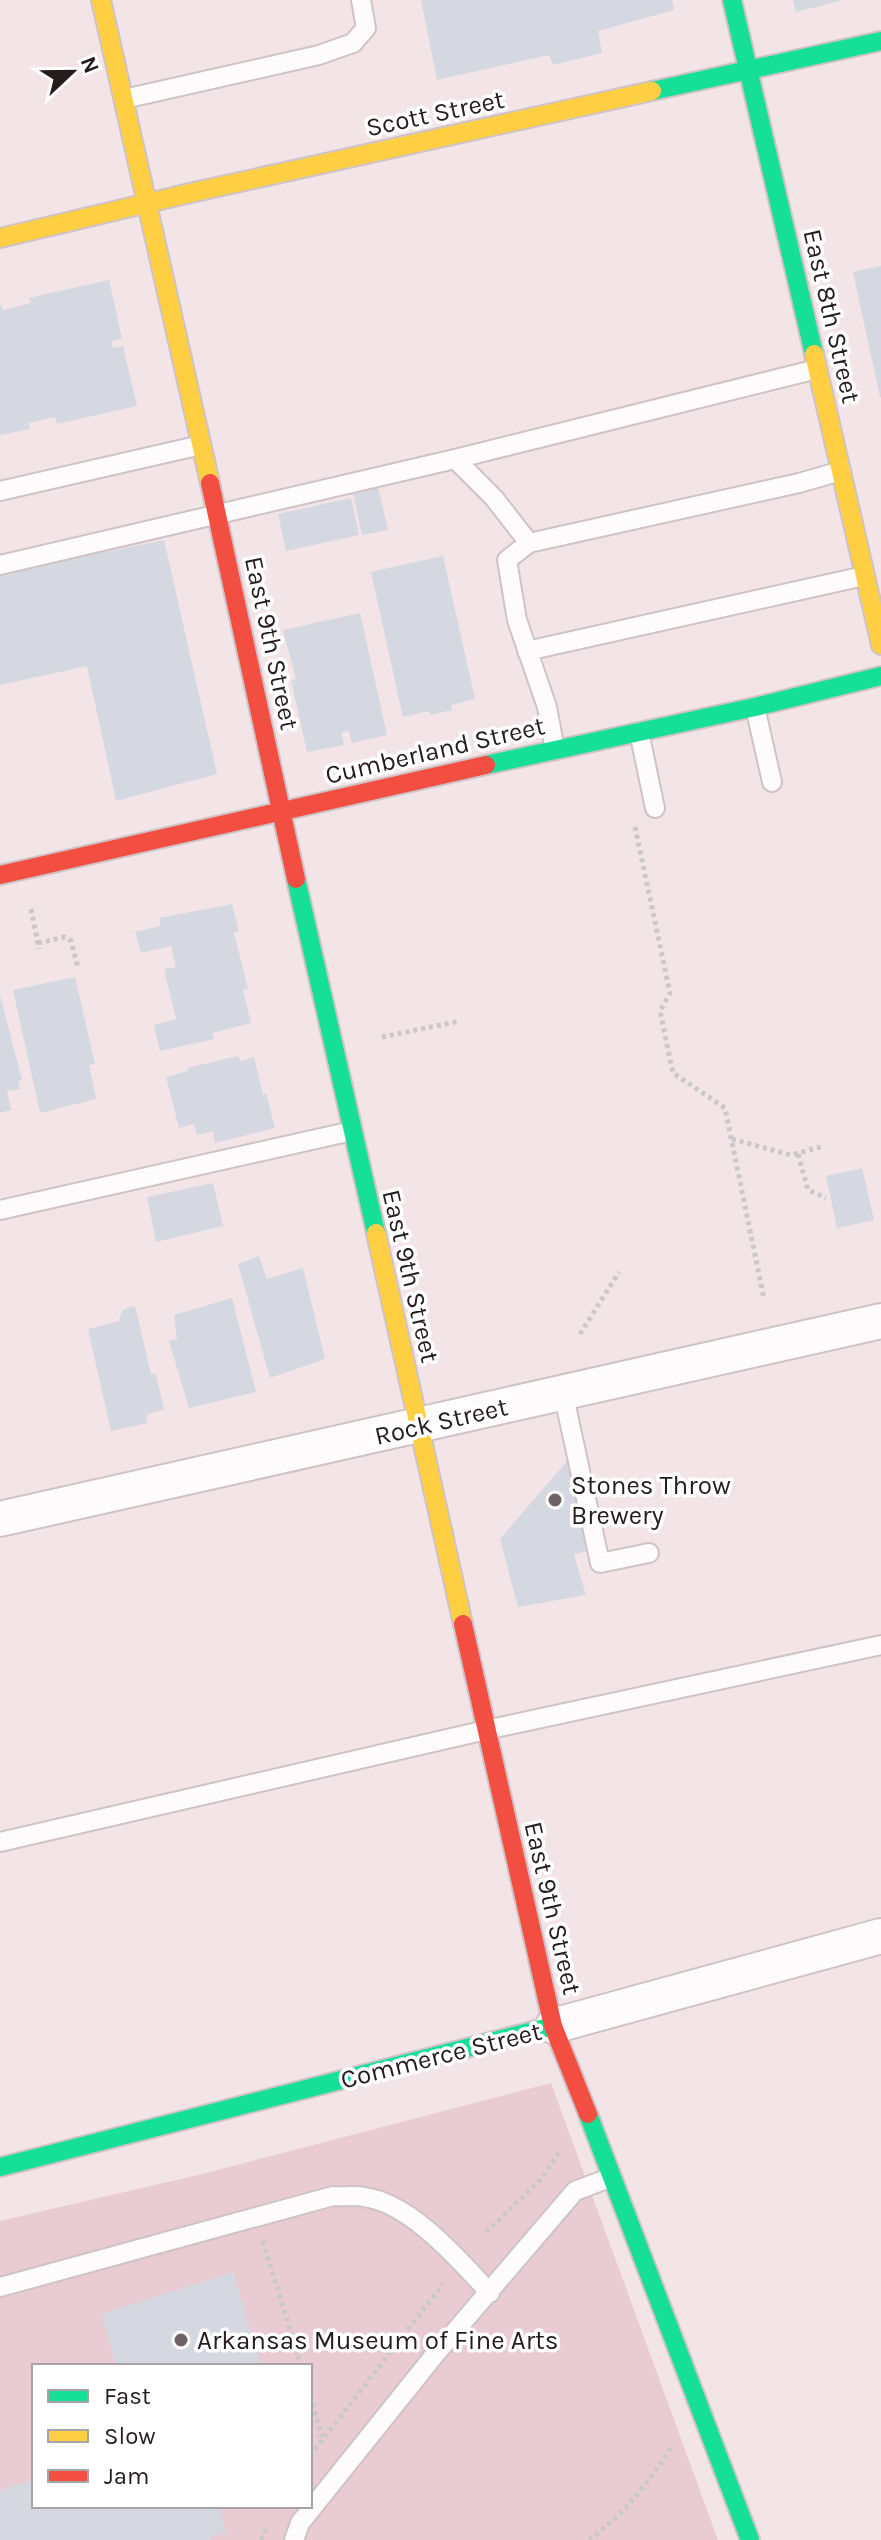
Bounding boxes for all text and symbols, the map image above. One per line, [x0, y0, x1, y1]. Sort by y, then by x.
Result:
north arrow [32, 32, 112, 112]
text: N [75, 53, 105, 77]
street label: Scott Street [363, 84, 507, 143]
street label: East 8th Street [796, 226, 867, 406]
street label: East 9th Street [238, 553, 305, 733]
street label: Cumberland Street [322, 710, 548, 791]
street label: East 9th Street [376, 1187, 446, 1366]
street label: Rock Street [371, 1391, 511, 1452]
place label: Stones Throw Brewery [571, 1470, 731, 1531]
marker: Stones Throw Brewery [546, 1491, 564, 1509]
street label: East 9th Street [518, 1819, 588, 1998]
street label: Commerce Street [337, 2015, 545, 2095]
place label: Arkansas Museum of Fine Arts [197, 2325, 558, 2356]
marker: Arkansas Museum of Fine Arts [172, 2331, 190, 2349]
legend [32, 2364, 312, 2508]
text: Fast [104, 2382, 151, 2410]
text: Slow [104, 2422, 156, 2450]
text: Jam [104, 2462, 149, 2490]

